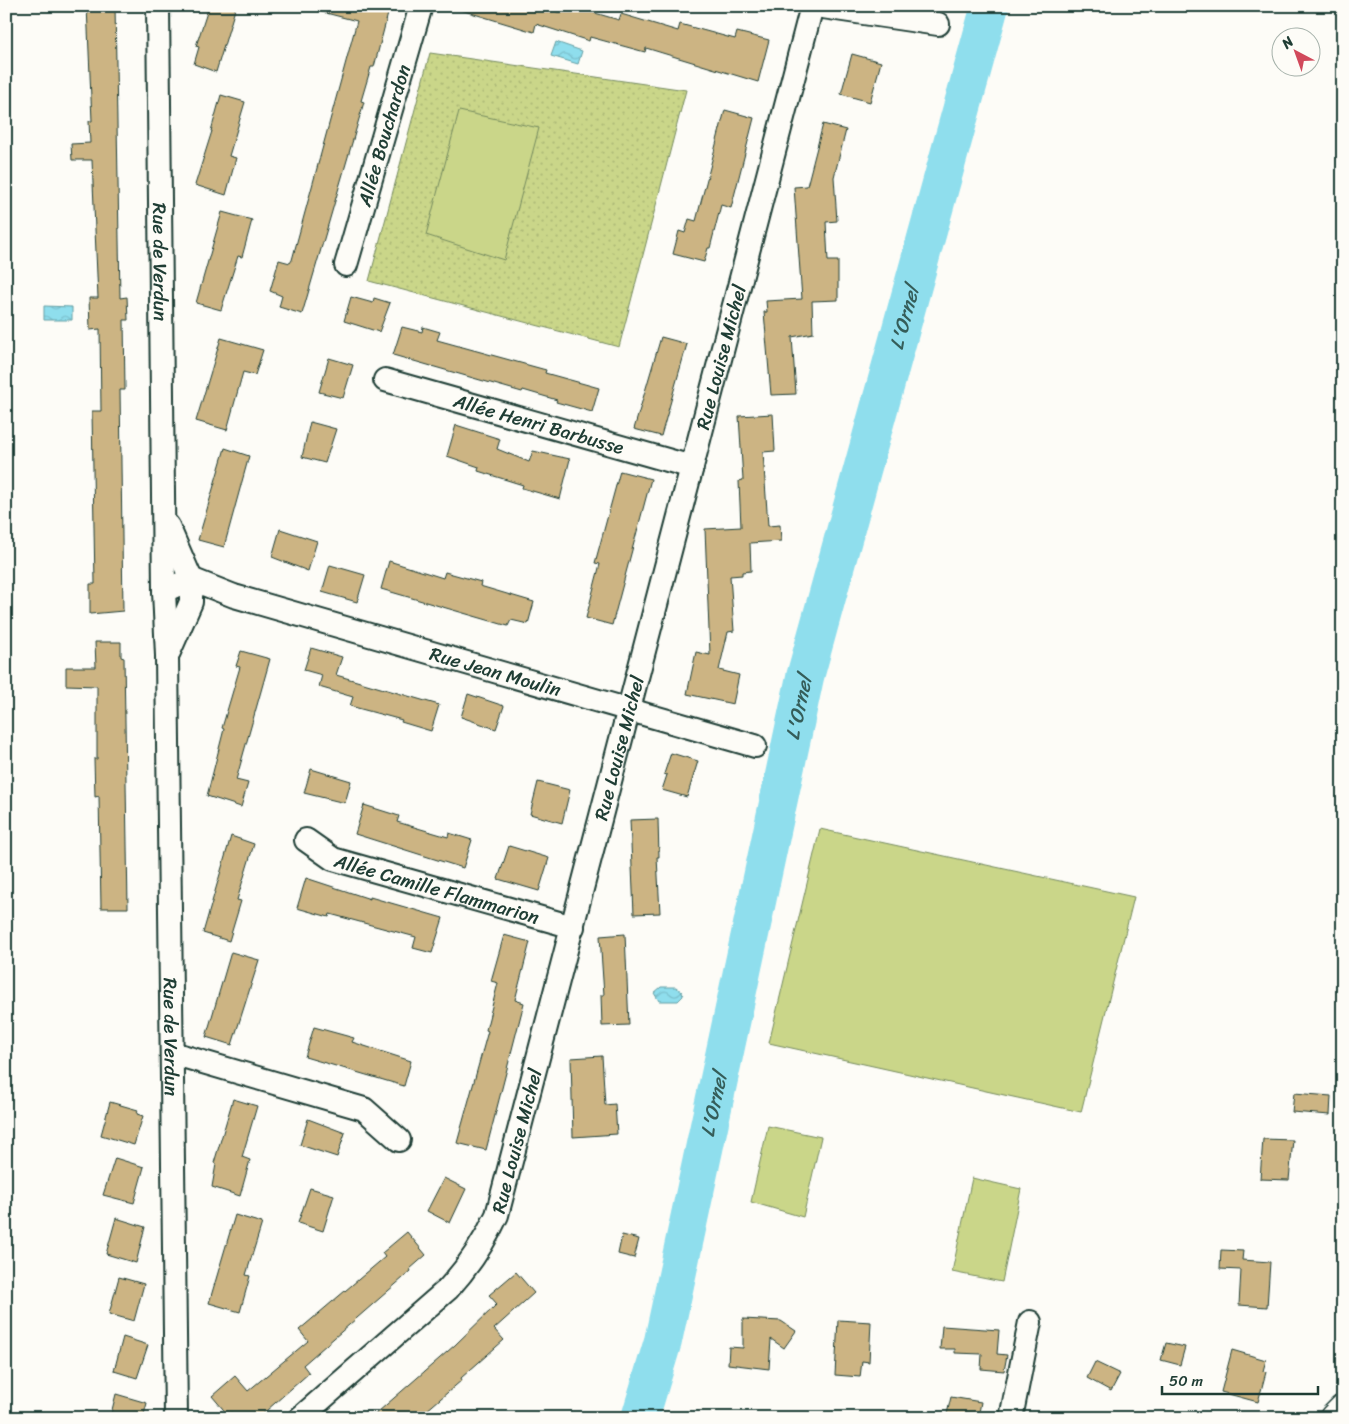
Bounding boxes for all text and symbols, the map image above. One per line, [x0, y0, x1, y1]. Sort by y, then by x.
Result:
north arrow [1272, 28, 1322, 78]
text: N [1275, 30, 1300, 56]
street label: Allée Bouchardon [348, 61, 420, 211]
street label: Rue de Verdun [143, 203, 177, 321]
water label: L'Ornel [879, 278, 931, 354]
street label: Rue Louise Michel [686, 281, 756, 433]
street label: Allée Henri Barbusse [449, 384, 628, 464]
street label: Rue Jean Moulin [426, 637, 565, 706]
water label: L'Ornel [775, 668, 824, 743]
street label: Rue Louise Michel [584, 672, 654, 824]
street label: Allée Camille Flammarion [329, 844, 543, 934]
street label: Rue de Verdun [154, 977, 188, 1096]
street label: Rue Louise Michel [482, 1065, 552, 1217]
water label: L'Ornel [690, 1065, 739, 1140]
scale bar [1162, 1364, 1318, 1396]
text: 50 m [1169, 1368, 1204, 1394]

